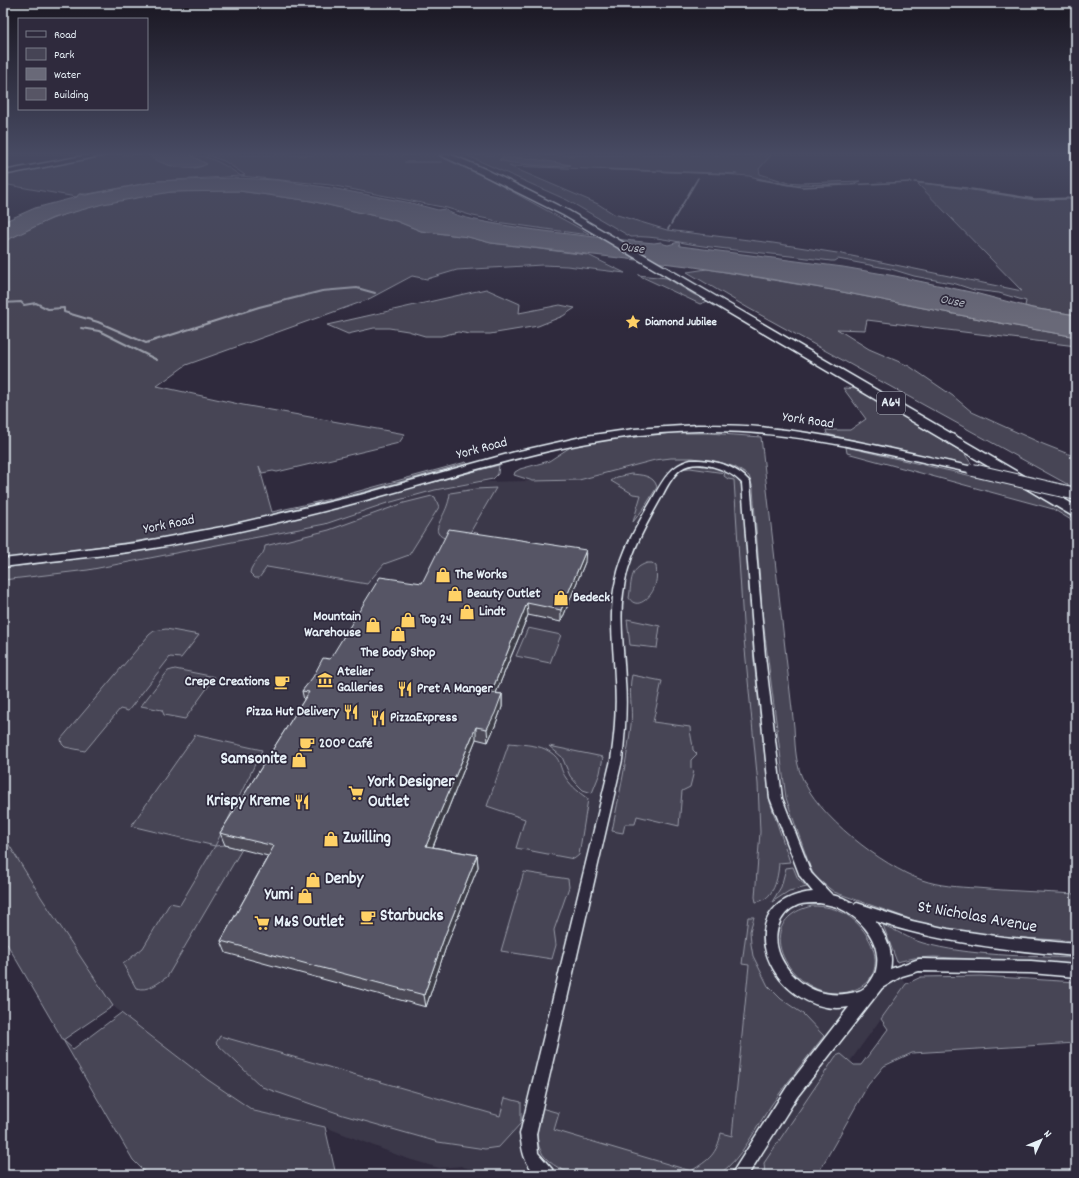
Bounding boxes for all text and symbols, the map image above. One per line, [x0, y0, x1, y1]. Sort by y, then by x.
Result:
legend [18, 18, 148, 110]
text: Road [54, 27, 76, 44]
text: Park [54, 47, 75, 64]
text: Water [54, 67, 81, 84]
text: Building [54, 87, 89, 104]
water label: Ouse [619, 238, 646, 260]
water label: Ouse [938, 290, 967, 314]
place icon: Diamond Jubilee [624, 313, 642, 331]
place label: Diamond Jubilee [645, 314, 718, 331]
road number: A64 [877, 392, 905, 414]
street label: York Road [781, 408, 835, 434]
street label: York Road [454, 433, 510, 465]
street label: York Road [142, 510, 196, 540]
place label: The Works [455, 565, 508, 585]
shop icon: The Works [434, 566, 452, 584]
place label: Beauty Outlet [467, 584, 541, 604]
shop icon: Beauty Outlet [446, 585, 464, 603]
place label: Bedeck [573, 588, 610, 608]
shop icon: Bedeck [552, 589, 570, 607]
place label: Lindt [479, 602, 506, 622]
shop icon: Lindt [458, 603, 476, 621]
place label: Mountain Warehouse [304, 607, 362, 643]
place label: Tog 24 [420, 610, 452, 630]
shop icon: Tog 24 [399, 611, 417, 629]
shop icon: Mountain Warehouse [364, 616, 382, 634]
shop icon: The Body Shop [389, 625, 407, 643]
place label: The Body Shop [361, 643, 436, 663]
place label: Atelier Galleries [337, 662, 383, 698]
museum icon: Atelier Galleries [316, 671, 334, 689]
place label: Crepe Creations [185, 672, 270, 692]
cafe icon: Crepe Creations [273, 673, 291, 691]
place label: Pret A Manger [417, 679, 493, 699]
restaurant icon: Pret A Manger [396, 680, 414, 698]
place label: Pizza Hut Delivery [246, 702, 340, 722]
restaurant icon: Pizza Hut Delivery [342, 703, 360, 721]
place label: PizzaExpress [390, 708, 457, 728]
restaurant icon: PizzaExpress [369, 709, 387, 727]
place label: 200° Café [319, 734, 373, 754]
cafe icon: 200° Café [298, 735, 316, 753]
place label: Samsonite [220, 748, 288, 772]
shop icon: Samsonite [290, 751, 308, 769]
place label: York Designer Outlet [367, 771, 455, 815]
supermarket icon: York Designer Outlet [347, 784, 365, 802]
place label: Krispy Kreme [206, 790, 291, 814]
restaurant icon: Krispy Kreme [293, 793, 311, 811]
place label: Zwilling [343, 827, 391, 851]
shop icon: Zwilling [322, 830, 340, 848]
place label: Denby [325, 868, 364, 892]
shop icon: Denby [304, 871, 322, 889]
place label: Yumi [264, 884, 294, 908]
shop icon: Yumi [296, 887, 314, 905]
street label: St Nicholas Avenue [915, 896, 1039, 940]
place label: Starbucks [380, 905, 444, 929]
cafe icon: Starbucks [359, 908, 377, 926]
place label: M&S Outlet [274, 911, 345, 935]
supermarket icon: M&S Outlet [253, 914, 271, 932]
north arrow [1021, 1120, 1061, 1160]
text: N [1039, 1127, 1055, 1142]

